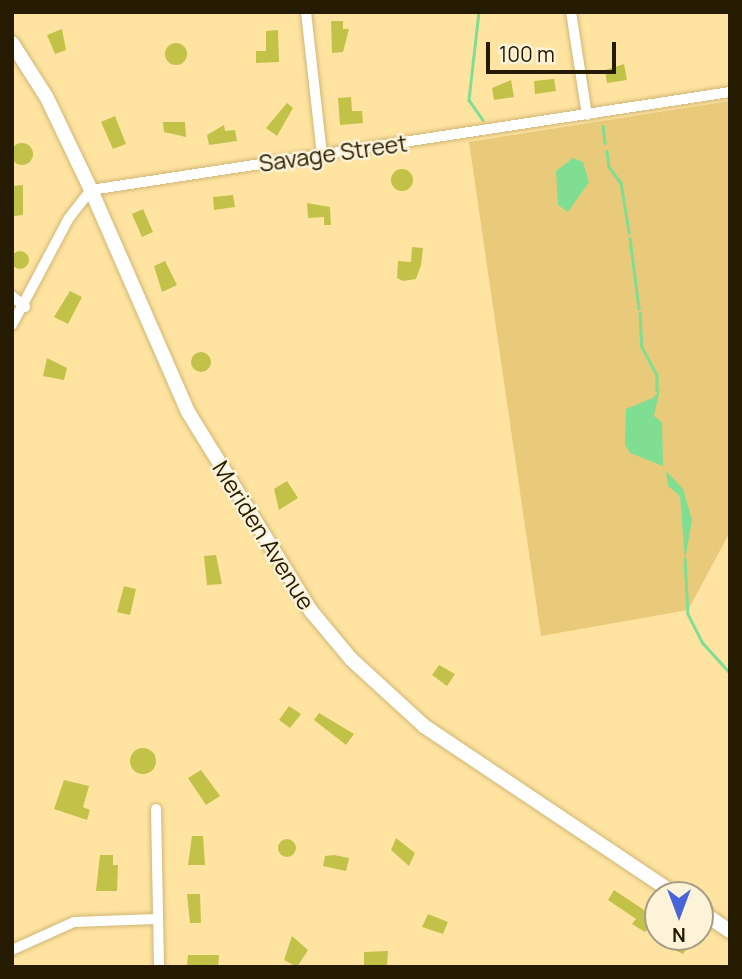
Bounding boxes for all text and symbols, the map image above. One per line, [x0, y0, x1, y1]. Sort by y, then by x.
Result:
scale bar [490, 28, 620, 72]
text: 100 m [499, 40, 555, 68]
street label: Savage Street [257, 129, 409, 177]
street label: Meriden Avenue [207, 456, 321, 614]
north arrow [644, 881, 714, 951]
text: N [672, 922, 686, 948]

